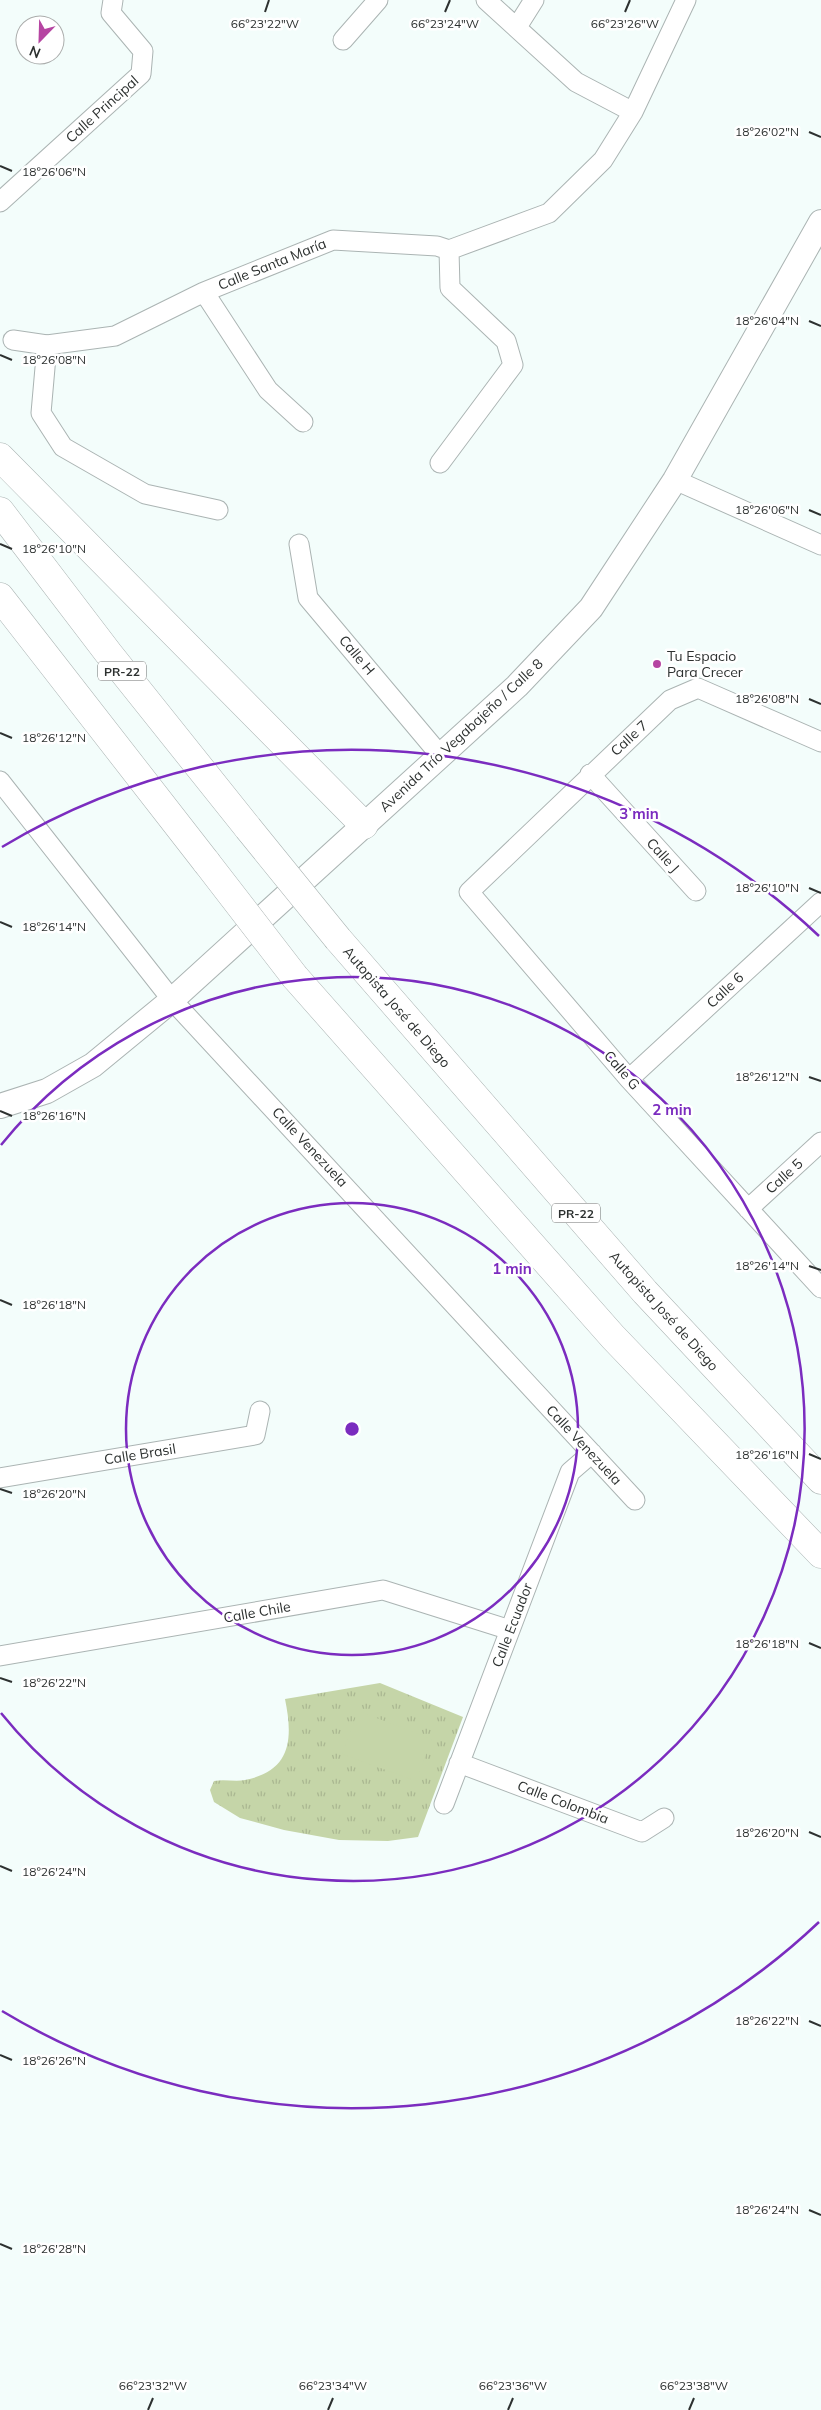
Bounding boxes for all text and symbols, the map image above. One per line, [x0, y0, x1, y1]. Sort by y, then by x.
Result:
north arrow [15, 15, 65, 65]
text: 66°23'22"W [231, 16, 299, 31]
text: 66°23'24"W [411, 16, 479, 31]
text: 66°23'26"W [591, 16, 659, 31]
text: N [27, 42, 43, 62]
street label: Calle Principal [62, 72, 142, 146]
text: 18°26'02"N [735, 124, 799, 139]
text: 18°26'06"N [22, 164, 86, 179]
street label: Calle Santa María [215, 234, 329, 294]
text: 18°26'04"N [735, 313, 799, 328]
text: 18°26'08"N [22, 352, 86, 367]
text: 18°26'06"N [735, 502, 799, 517]
text: 18°26'10"N [22, 541, 86, 556]
street label: Calle H [335, 631, 379, 679]
place label: Tu Espacio Para Crecer [667, 647, 744, 681]
street label: Avenida Trío Vegabajeño / Calle 8 [375, 654, 547, 816]
marker: Tu Espacio Para Crecer [651, 658, 663, 670]
road number: PR-22 [98, 661, 146, 680]
text: 18°26'08"N [735, 691, 799, 706]
street label: Calle 7 [607, 716, 651, 760]
text: 18°26'12"N [22, 730, 86, 745]
text: 3 min [619, 804, 659, 823]
street label: Calle J [643, 834, 683, 876]
text: 18°26'10"N [735, 880, 799, 895]
text: 18°26'14"N [22, 919, 86, 934]
street label: Autopista José de Diego [339, 943, 455, 1071]
street label: Calle 6 [703, 968, 747, 1012]
street label: Calle G [600, 1047, 644, 1093]
text: 18°26'12"N [735, 1069, 799, 1084]
text: 2 min [652, 1100, 692, 1119]
street label: Calle Venezuela [268, 1103, 352, 1191]
text: 18°26'16"N [22, 1108, 86, 1123]
street label: Calle 5 [762, 1155, 806, 1197]
road number: PR-22 [552, 1204, 600, 1222]
street label: Autopista José de Diego [605, 1247, 723, 1375]
text: 18°26'14"N [735, 1258, 799, 1273]
text: 1 min [492, 1259, 532, 1278]
text: 18°26'18"N [22, 1297, 86, 1312]
street label: Calle Venezuela [542, 1401, 626, 1489]
centre of rings [343, 1420, 361, 1438]
street label: Calle Brasil [103, 1439, 177, 1469]
text: 18°26'16"N [735, 1447, 799, 1462]
text: 18°26'20"N [22, 1486, 86, 1501]
street label: Calle Ecuador [488, 1580, 537, 1670]
street label: Calle Chile [222, 1597, 292, 1627]
text: 18°26'18"N [735, 1636, 799, 1651]
text: 18°26'22"N [22, 1675, 86, 1690]
street label: Calle Colombia [515, 1776, 611, 1828]
text: 18°26'20"N [735, 1825, 799, 1840]
text: 18°26'24"N [22, 1864, 86, 1879]
text: 18°26'22"N [735, 2013, 799, 2028]
text: 18°26'26"N [22, 2053, 86, 2068]
text: 18°26'24"N [735, 2202, 799, 2217]
text: 18°26'28"N [22, 2241, 86, 2256]
text: 66°23'32"W [119, 2378, 187, 2393]
text: 66°23'34"W [299, 2378, 367, 2393]
text: 66°23'36"W [479, 2378, 547, 2393]
text: 66°23'38"W [660, 2378, 728, 2393]

